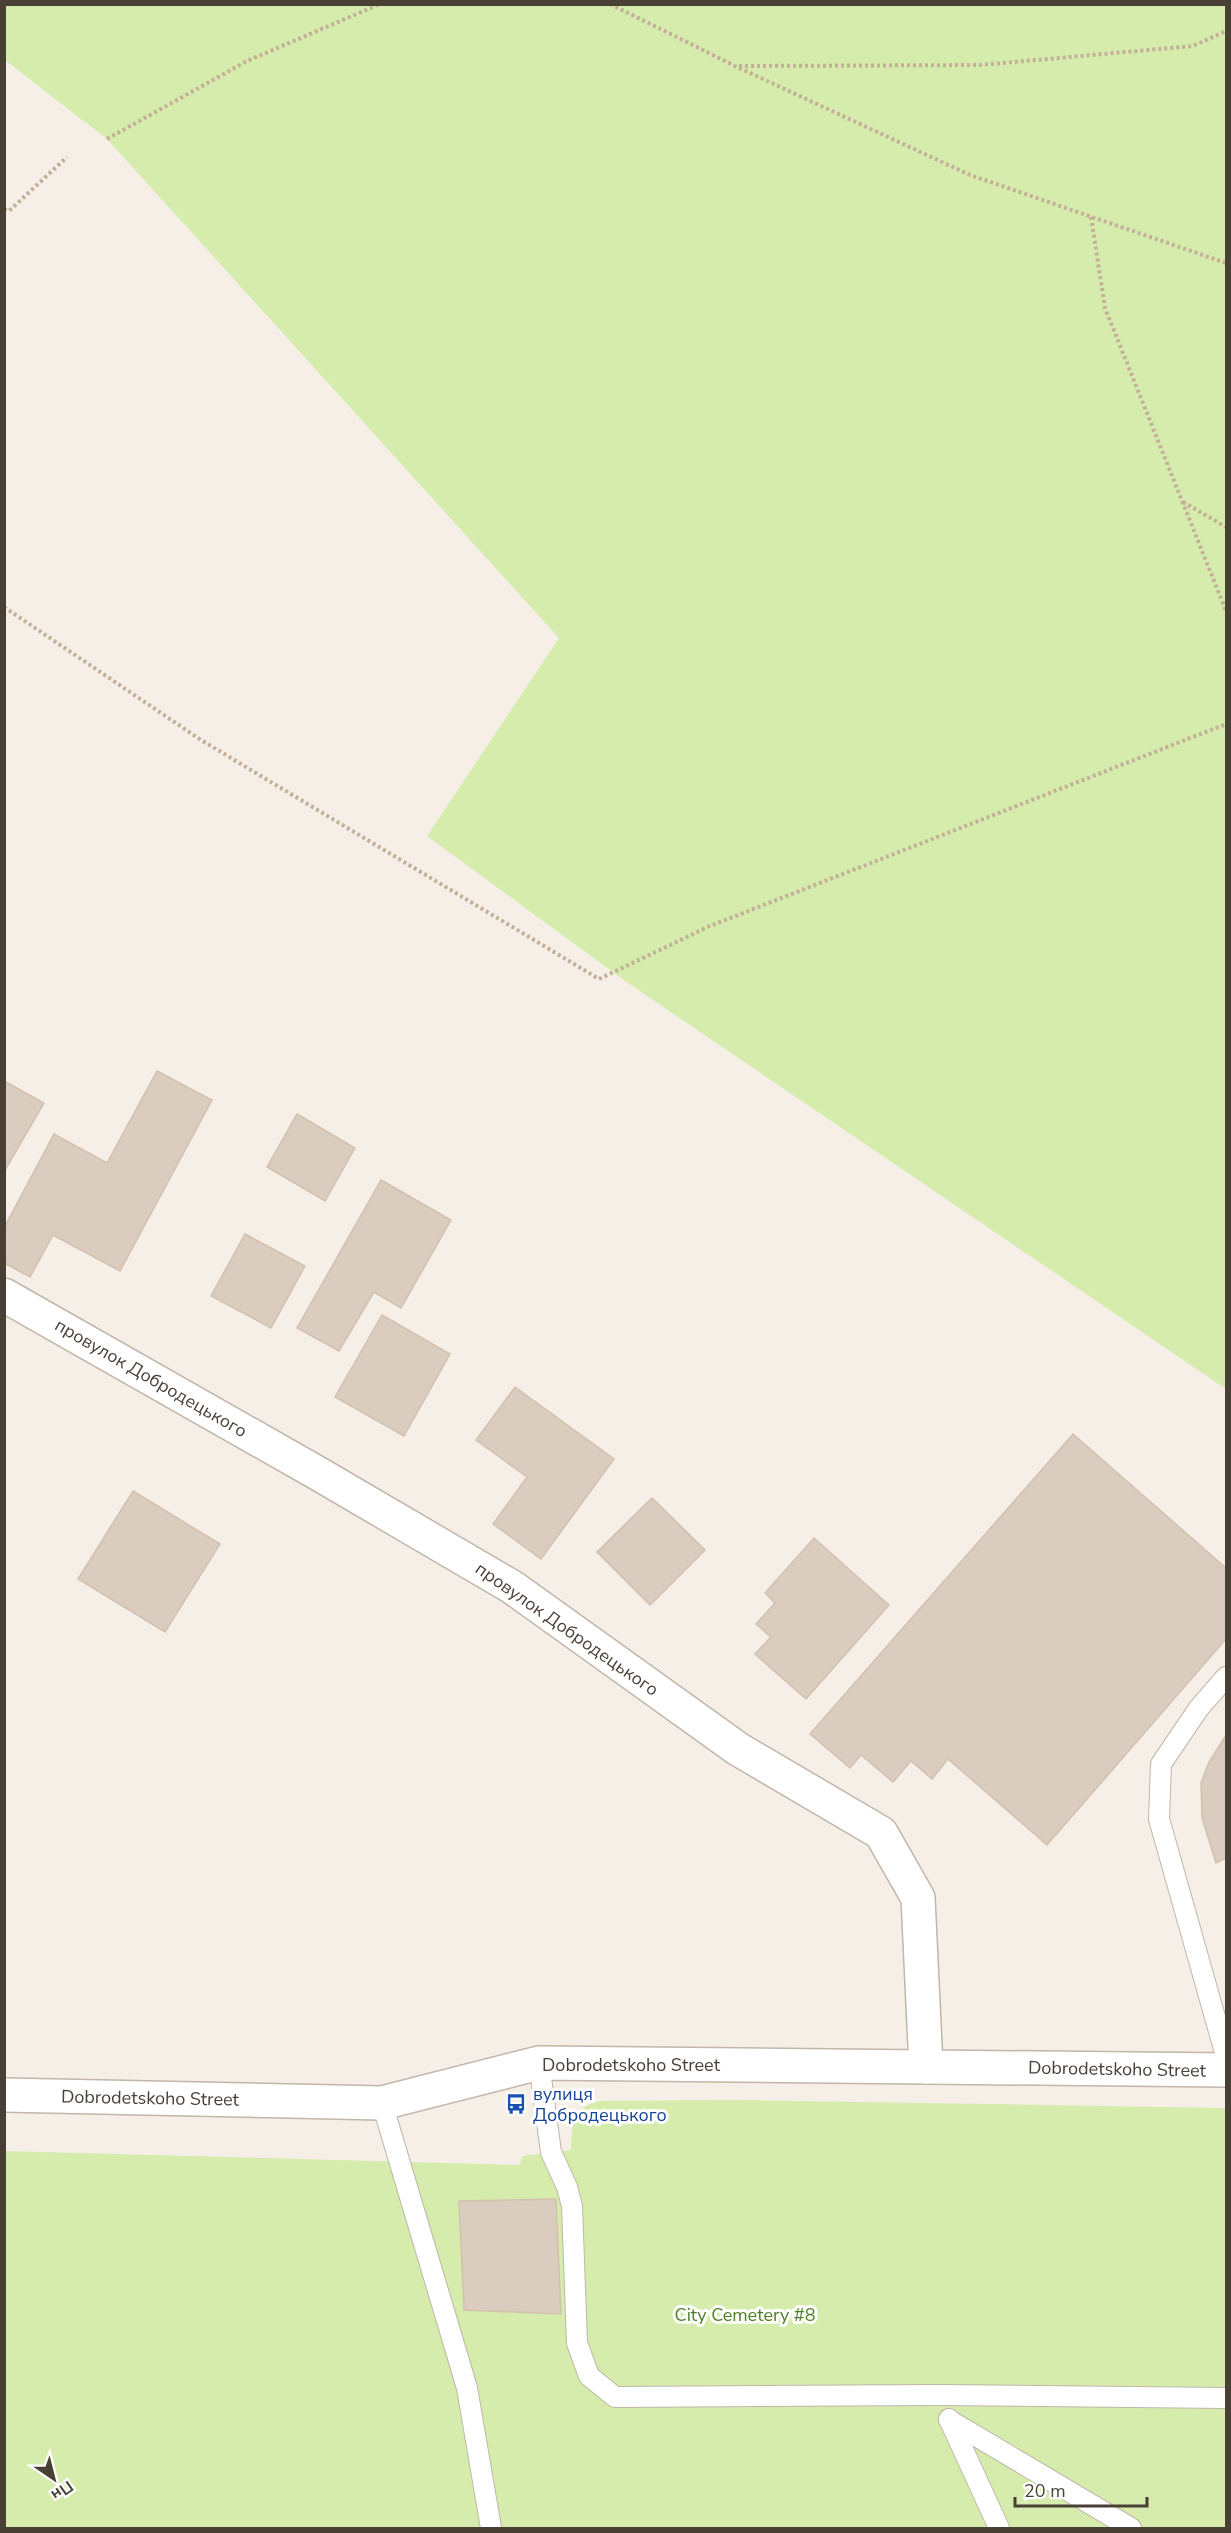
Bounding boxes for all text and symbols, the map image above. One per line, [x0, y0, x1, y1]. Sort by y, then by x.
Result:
street label: провулок Добродецького [50, 1313, 252, 1443]
street label: провулок Добродецького [471, 1557, 663, 1701]
street label: Dobrodetskoho Street [542, 2053, 721, 2077]
street label: Dobrodetskoho Street [1028, 2055, 1207, 2083]
place label: вулиця Добродецького [533, 2082, 667, 2127]
street label: Dobrodetskoho Street [61, 2084, 240, 2112]
bus stop icon: вулиця Добродецького [504, 2092, 528, 2116]
park label: City Cemetery #8 [675, 2303, 815, 2327]
north arrow [24, 2449, 84, 2509]
scale bar [1015, 2470, 1147, 2508]
text: Пн [47, 2475, 77, 2506]
text: 20 m [1024, 2479, 1066, 2503]

